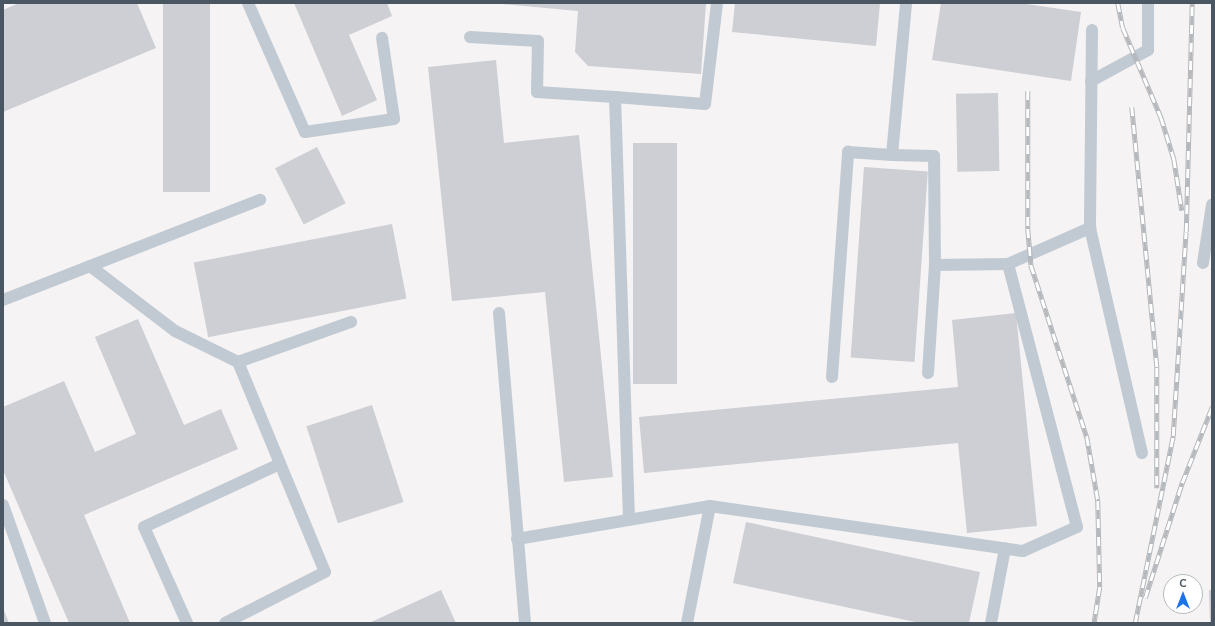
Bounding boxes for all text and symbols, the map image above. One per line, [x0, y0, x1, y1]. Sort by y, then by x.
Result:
north arrow [1163, 574, 1203, 614]
text: С [1179, 576, 1187, 590]

